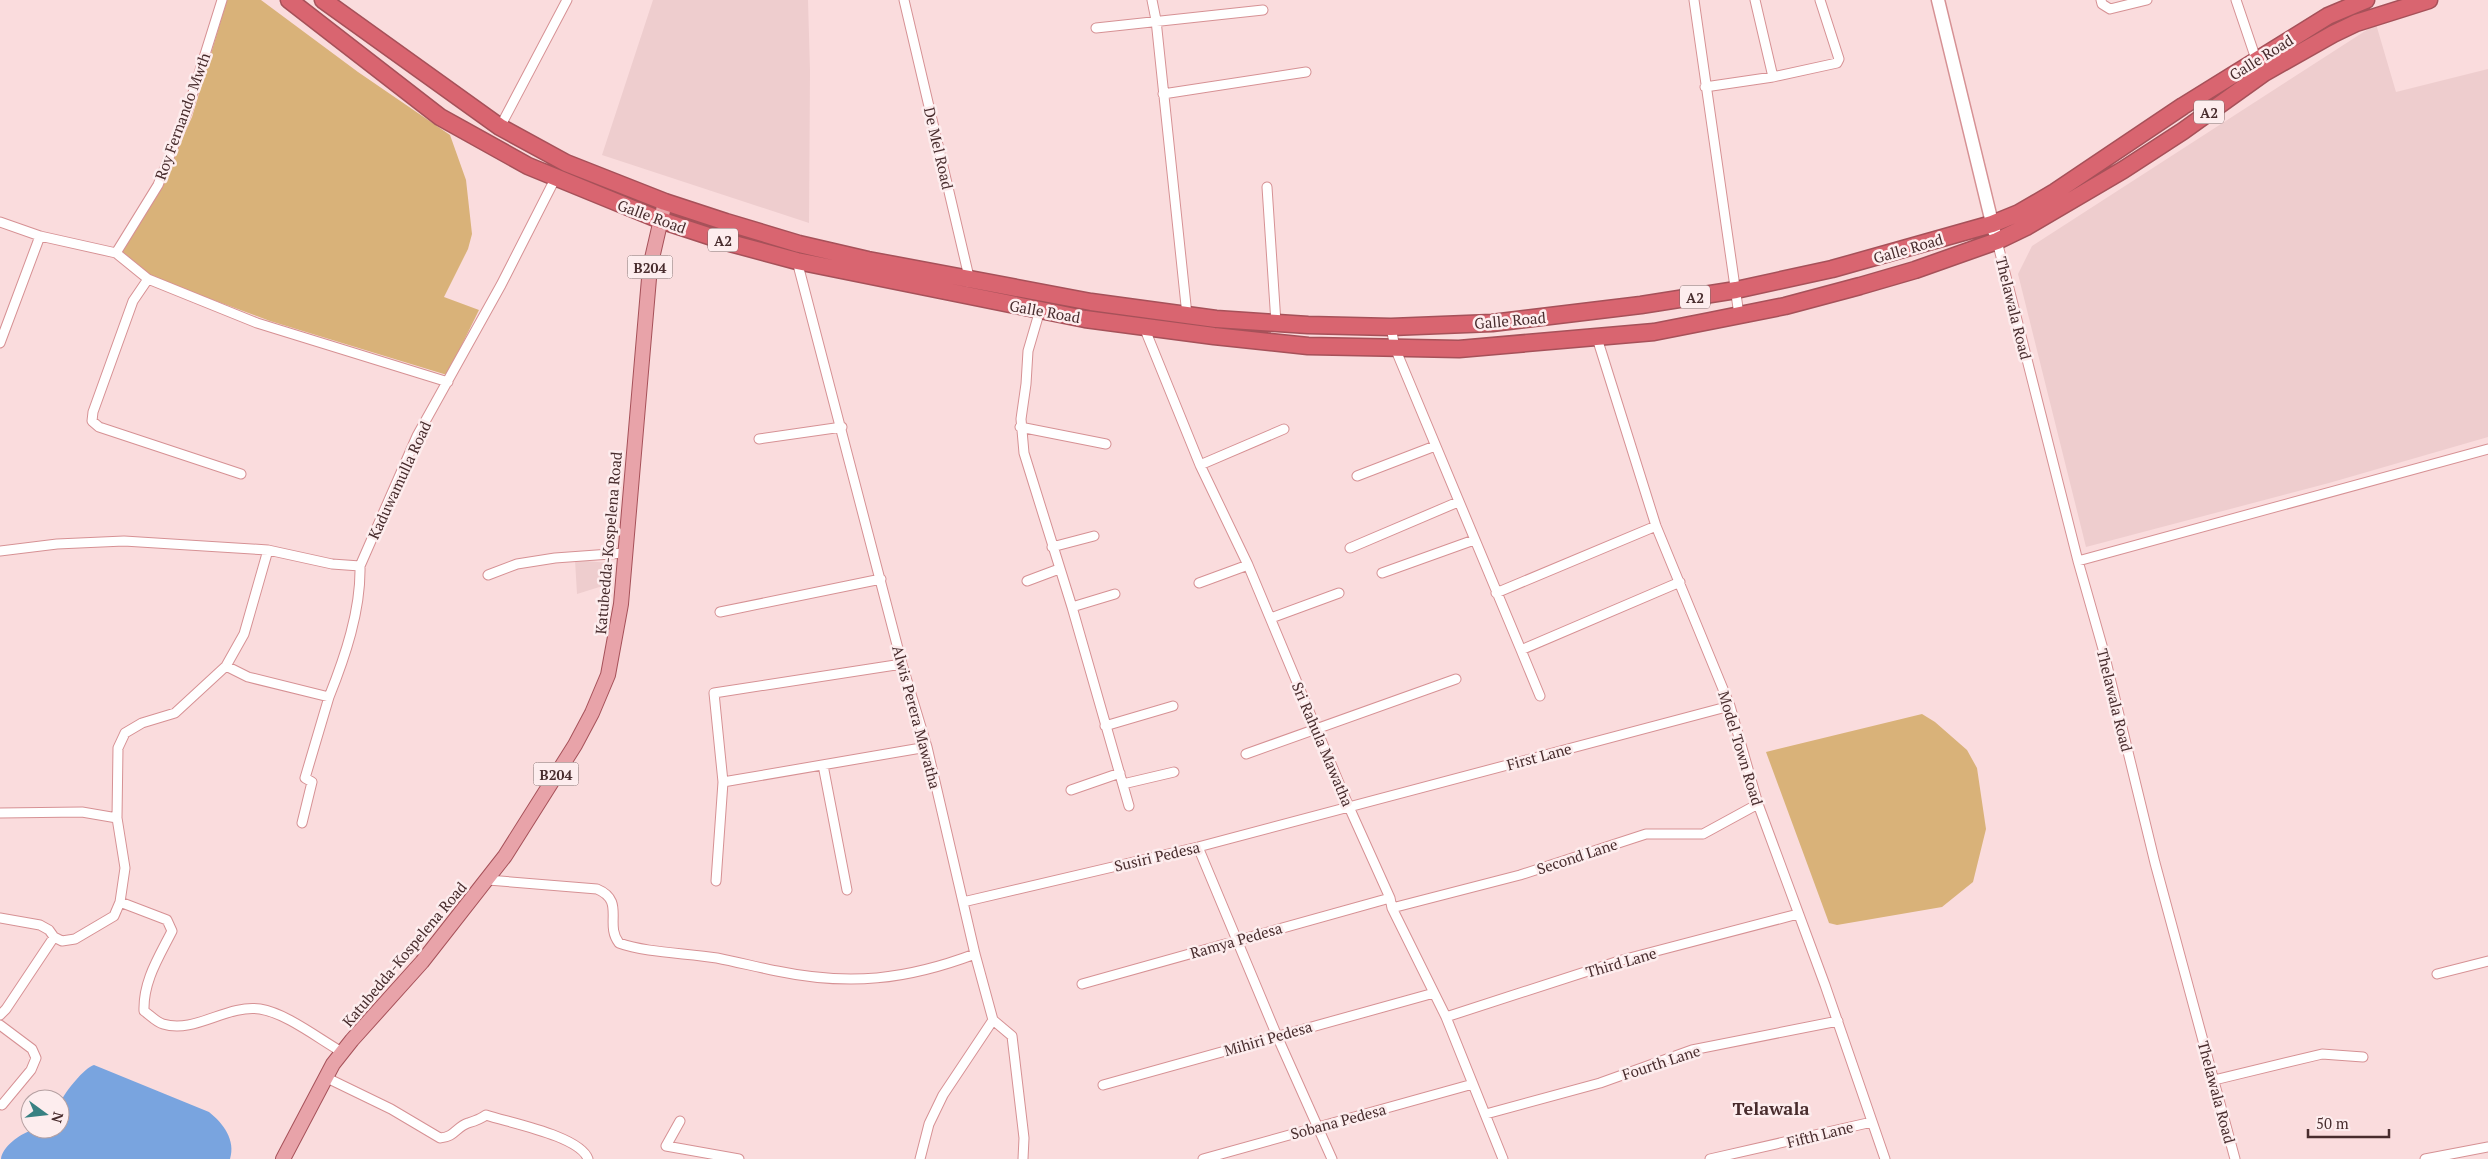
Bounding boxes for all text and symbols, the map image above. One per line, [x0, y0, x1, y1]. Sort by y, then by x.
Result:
street label: Galle Road [2225, 30, 2297, 84]
street label: Roy Fernando Mwth [150, 49, 214, 182]
road number: A2 [2194, 100, 2224, 124]
street label: De Mel Road [920, 105, 958, 191]
street label: Galle Road [615, 194, 689, 238]
road number: A2 [708, 228, 738, 252]
street label: Galle Road [1871, 229, 1945, 267]
street label: Thelawala Road [1992, 254, 2036, 362]
road number: B204 [628, 256, 672, 278]
road number: A2 [1680, 286, 1710, 308]
street label: Galle Road [1008, 295, 1082, 327]
street label: Galle Road [1473, 307, 1547, 333]
street label: Kaduwamulla Road [363, 418, 435, 542]
street label: Katubedda-Kospelena Road [590, 451, 626, 635]
street label: Alwis Perera Mawatha [888, 643, 946, 791]
street label: Thelawala Road [2093, 646, 2137, 754]
street label: Sri Rahula Mawatha [1288, 679, 1358, 810]
street label: Model Town Road [1714, 688, 1768, 808]
street label: First Lane [1504, 738, 1574, 774]
road number: B204 [534, 762, 578, 786]
street label: Second Lane [1534, 834, 1620, 878]
street label: Susiri Pedesa [1112, 836, 1202, 876]
street label: Katubedda-Kospelena Road [337, 877, 471, 1031]
street label: Ramya Pedesa [1188, 917, 1285, 963]
street label: Third Lane [1583, 942, 1659, 982]
street label: Mihiri Pedesa [1222, 1016, 1315, 1060]
street label: Thelawala Road [2194, 1038, 2240, 1146]
street label: Fourth Lane [1619, 1040, 1703, 1084]
north arrow [20, 1089, 70, 1139]
district label: Telawala [1733, 1096, 1809, 1120]
street label: Sobana Pedesa [1288, 1099, 1388, 1143]
scale bar [2308, 1106, 2389, 1138]
text: N [47, 1110, 69, 1125]
text: 50 m [2316, 1113, 2349, 1133]
street label: Fifth Lane [1785, 1116, 1855, 1152]

